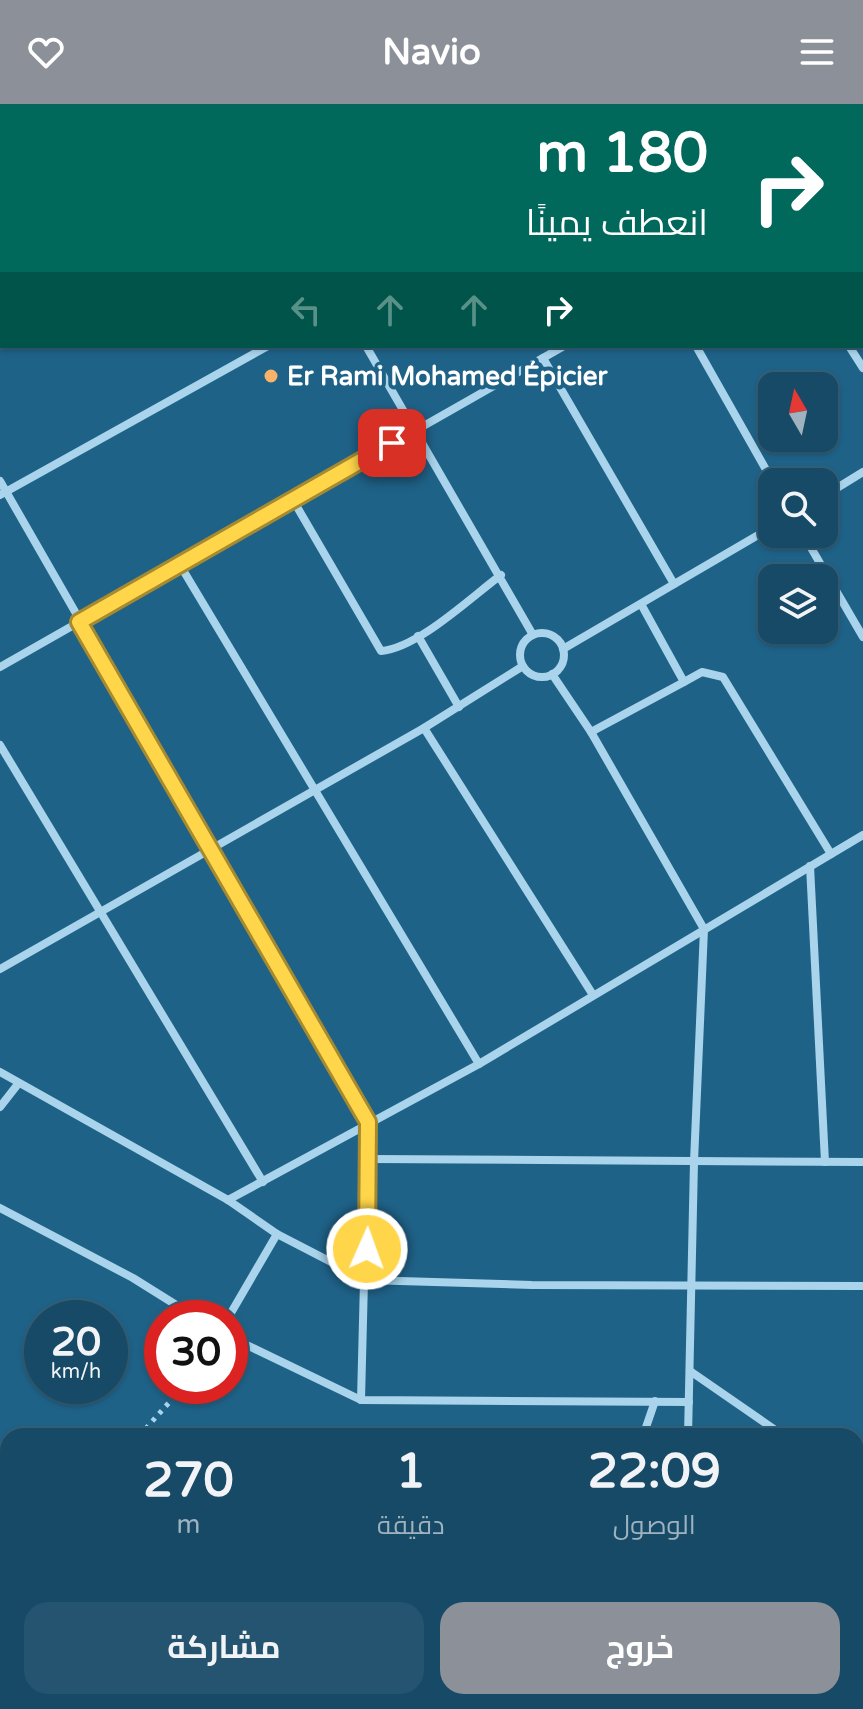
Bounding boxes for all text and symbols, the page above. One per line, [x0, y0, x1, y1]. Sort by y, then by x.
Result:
icon: heart [24, 30, 68, 74]
icon: menu [795, 30, 839, 74]
text: Navio [382, 31, 481, 74]
text: 180 m [537, 120, 708, 187]
icon: right [736, 136, 840, 240]
text: انعطف يمينًا [526, 202, 708, 245]
icon: left [284, 288, 328, 332]
icon: ahead [368, 288, 412, 332]
icon: ahead [452, 288, 496, 332]
icon: right [536, 288, 580, 332]
place label: Er Rami Mohamed Épicier [287, 360, 608, 392]
marker: Er Rami Mohamed Épicier [262, 367, 280, 385]
north arrow [758, 372, 838, 452]
map controls [758, 372, 838, 644]
pin [358, 409, 426, 477]
icon: arrive [370, 421, 414, 465]
button: search [758, 468, 838, 548]
button: layers [758, 564, 838, 644]
position arrow [325, 1207, 409, 1291]
speed limit sign: 30 [144, 1300, 248, 1404]
text: 20 [51, 1318, 101, 1366]
text: km/h [51, 1360, 101, 1384]
text: 1 [396, 1443, 426, 1501]
text: 22:09 [588, 1443, 721, 1501]
text: 270 [143, 1452, 234, 1510]
text: m [177, 1509, 200, 1540]
text: دقيقة [377, 1510, 445, 1541]
text: الوصول [613, 1510, 696, 1541]
button: مشاركة [24, 1602, 424, 1694]
button: خروج [440, 1602, 840, 1694]

